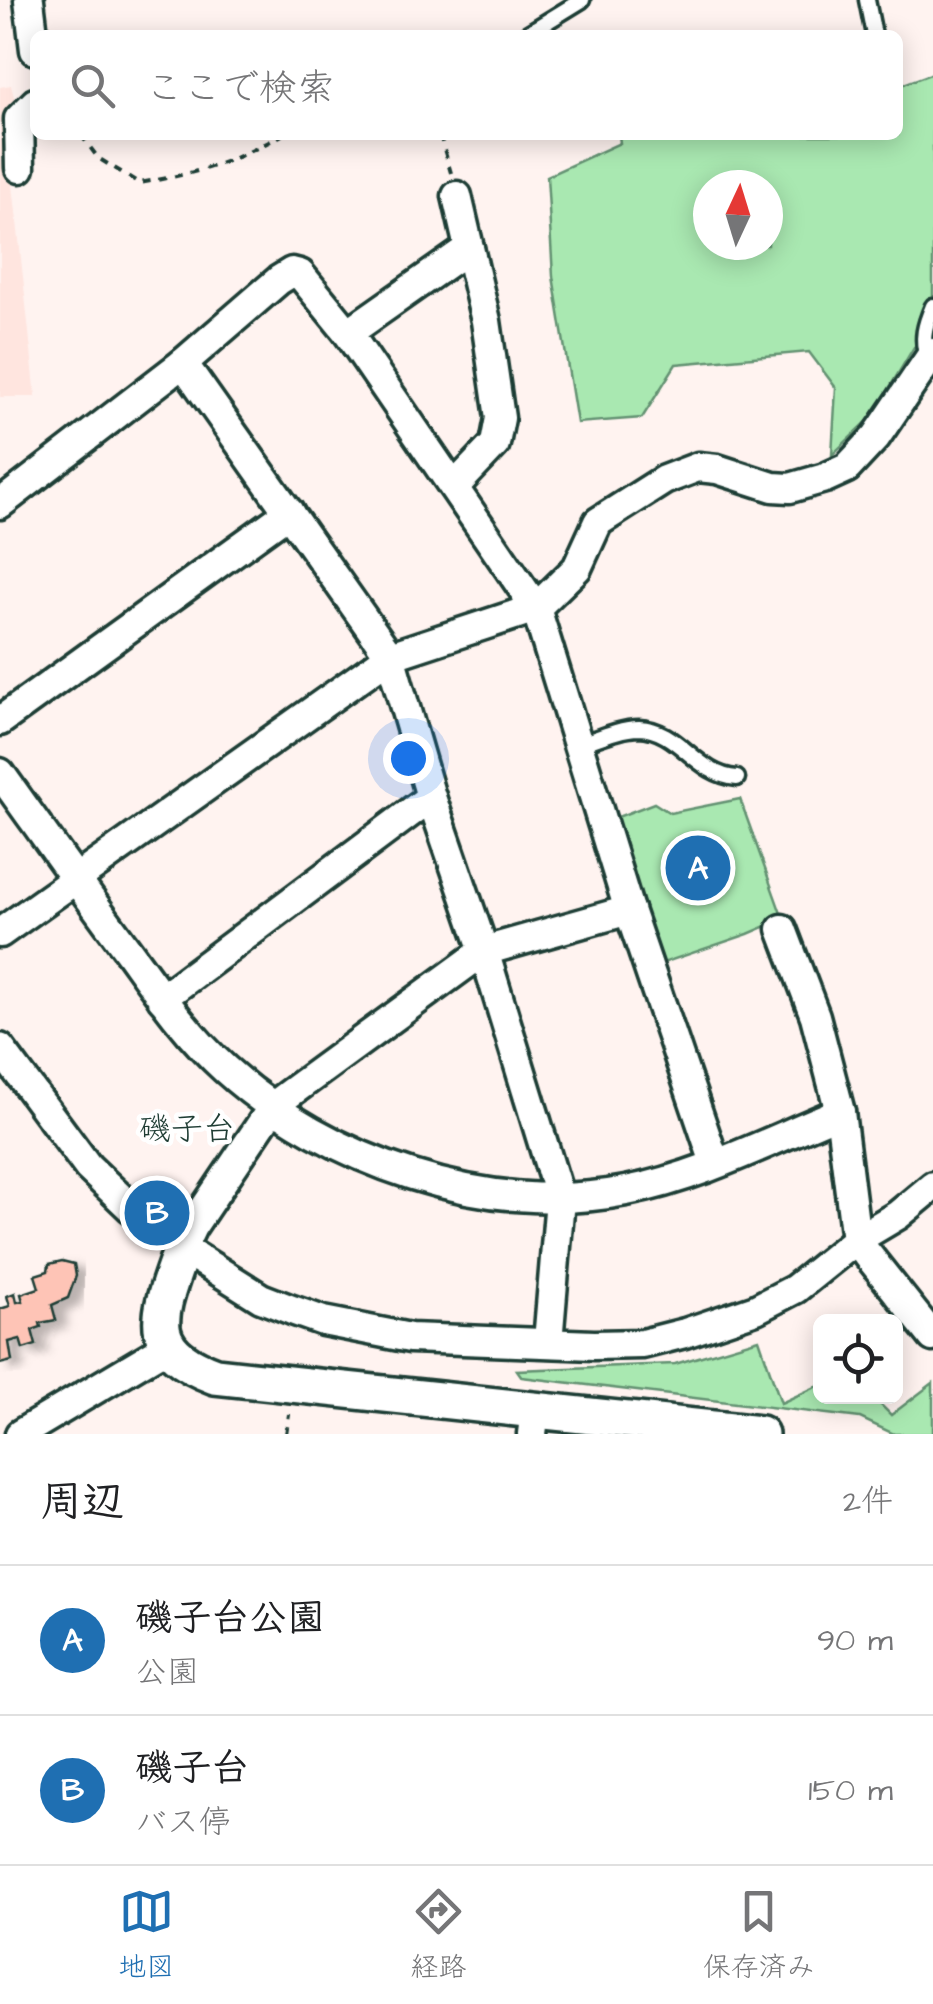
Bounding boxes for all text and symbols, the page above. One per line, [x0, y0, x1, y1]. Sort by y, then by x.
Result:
search box [30, 30, 903, 140]
icon: search [65, 58, 120, 113]
text: ここで検索 [145, 63, 335, 115]
north arrow [693, 170, 783, 260]
your location [383, 733, 434, 784]
pin: A [666, 830, 730, 906]
district label: 磯子台 [139, 1107, 235, 1152]
pin: B [124, 1176, 190, 1250]
map controls [813, 1314, 903, 1404]
button: locate [813, 1314, 903, 1404]
text: 周辺 [40, 1474, 124, 1532]
text: 2件 [843, 1479, 893, 1524]
text: 磯子台公園 [135, 1593, 325, 1645]
text: A [62, 1618, 83, 1663]
text: 90 m [817, 1618, 893, 1663]
text: 公園 [135, 1650, 199, 1695]
text: 磯子台 [135, 1743, 249, 1795]
text: B [61, 1768, 84, 1813]
text: 150 m [808, 1768, 893, 1813]
text: バス停 [135, 1800, 231, 1845]
tab: 地図 [118, 1884, 174, 1987]
tab: 経路 [410, 1884, 467, 1987]
tab: 保存済み [703, 1884, 815, 1987]

